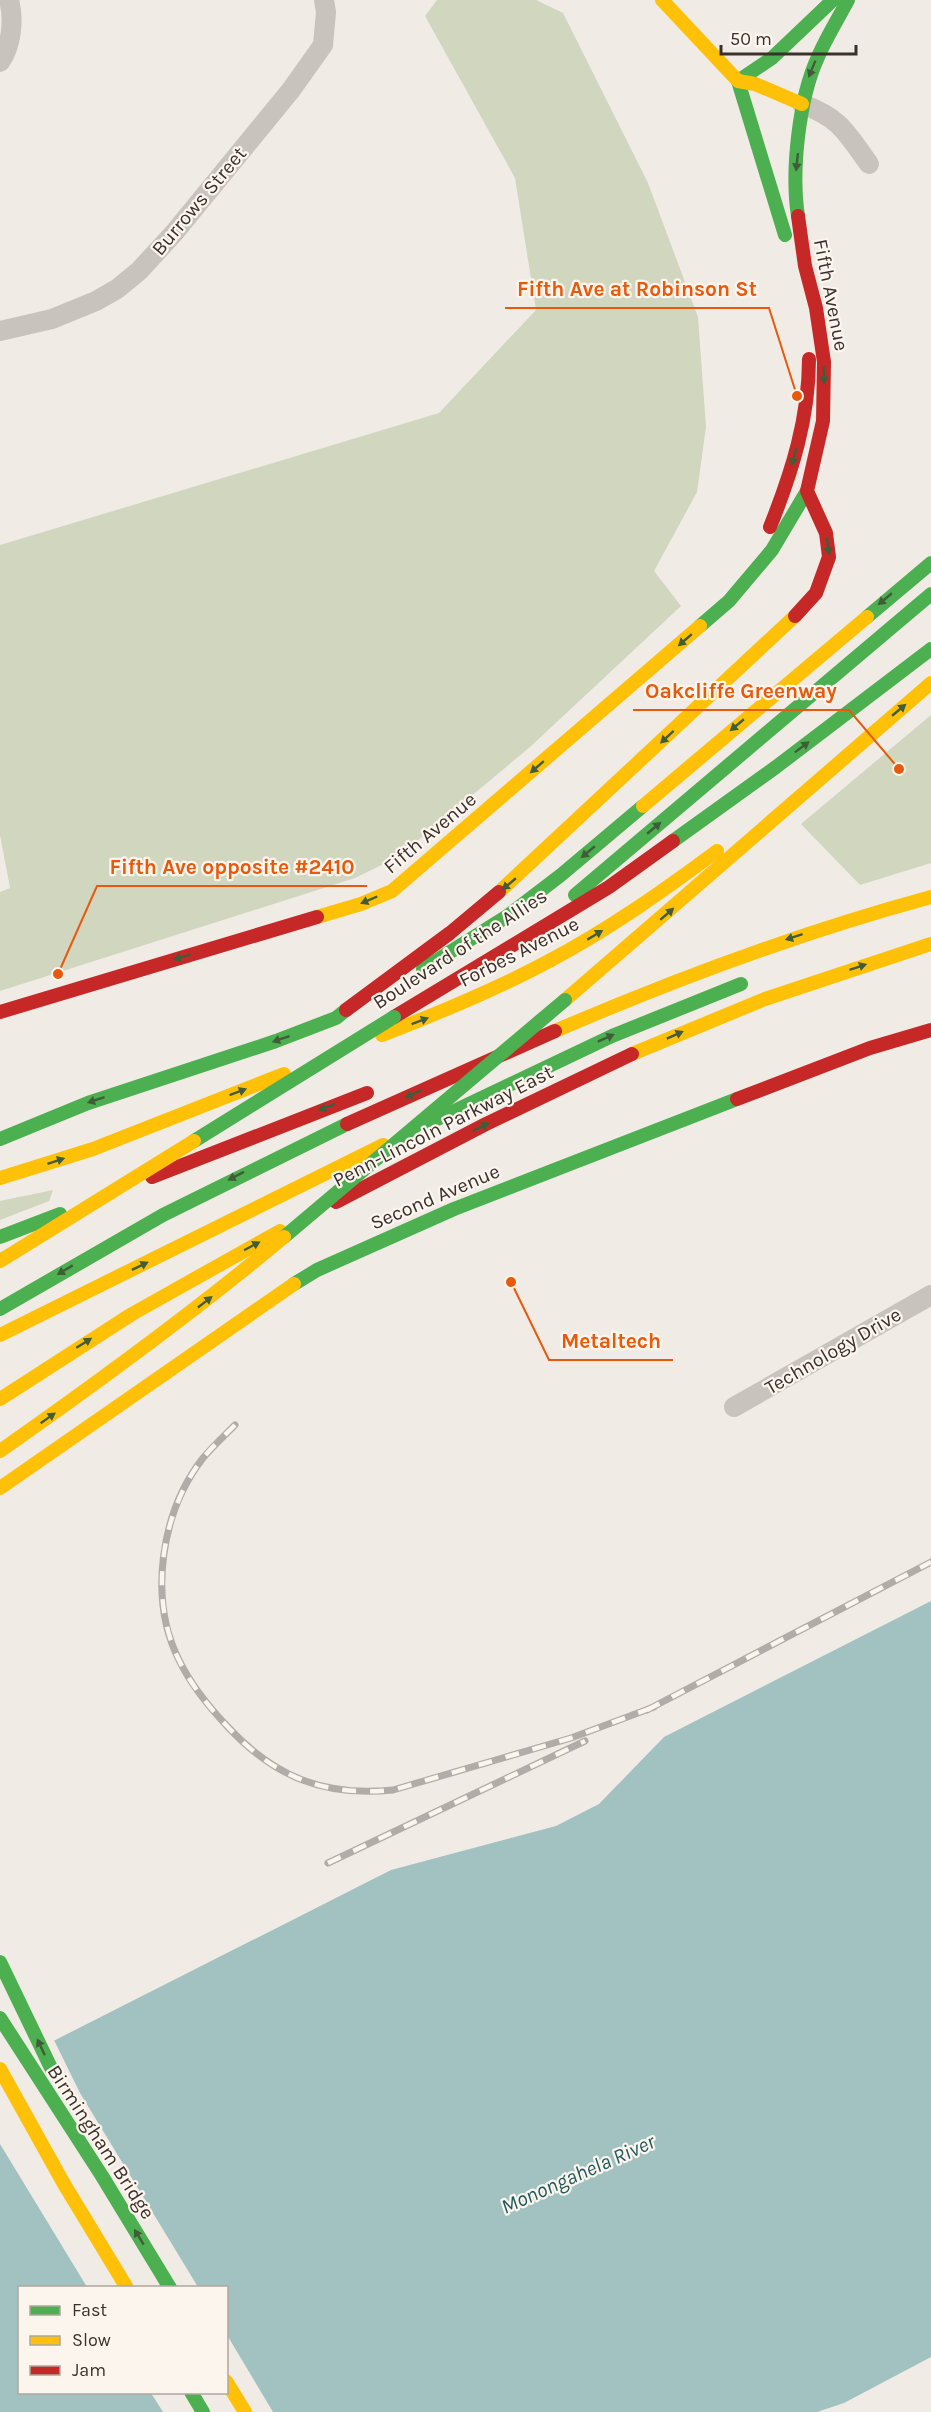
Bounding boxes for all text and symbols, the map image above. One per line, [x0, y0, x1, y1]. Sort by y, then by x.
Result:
scale bar [721, 18, 856, 56]
text: 50 m [730, 28, 772, 50]
one-way arrow [807, 60, 817, 78]
street label: Burrows Street [147, 142, 251, 260]
one-way arrow [792, 152, 802, 171]
street label: Fifth Avenue [809, 237, 853, 353]
callout: Fifth Ave at Robinson St [505, 269, 769, 308]
text: Fifth Ave at Robinson St [517, 277, 757, 301]
one-way arrow [819, 366, 829, 385]
one-way arrow [789, 448, 799, 466]
one-way arrow [823, 536, 832, 555]
one-way arrow [878, 592, 893, 605]
one-way arrow [677, 633, 693, 646]
callout: Oakcliffe Greenway [633, 671, 849, 710]
text: Oakcliffe Greenway [645, 679, 837, 703]
one-way arrow [891, 704, 906, 717]
one-way arrow [729, 719, 745, 732]
one-way arrow [660, 730, 674, 744]
one-way arrow [794, 741, 810, 753]
one-way arrow [530, 760, 545, 773]
street label: Fifth Avenue [379, 788, 481, 878]
one-way arrow [646, 822, 661, 835]
one-way arrow [580, 845, 596, 858]
callout: Fifth Ave opposite #2410 [97, 847, 367, 886]
text: Fifth Ave opposite #2410 [109, 855, 355, 879]
one-way arrow [502, 877, 517, 890]
street label: Boulevard of the Allies [369, 884, 551, 1014]
one-way arrow [359, 895, 377, 905]
one-way arrow [659, 908, 674, 921]
street label: Forbes Avenue [455, 912, 583, 992]
one-way arrow [587, 930, 604, 940]
one-way arrow [785, 933, 803, 943]
one-way arrow [173, 953, 191, 962]
one-way arrow [849, 962, 867, 971]
one-way arrow [411, 1015, 429, 1025]
one-way arrow [666, 1030, 684, 1039]
one-way arrow [598, 1033, 616, 1043]
one-way arrow [272, 1035, 290, 1045]
street label: Penn-Lincoln Parkway East [329, 1060, 557, 1192]
one-way arrow [230, 1087, 248, 1097]
one-way arrow [403, 1089, 421, 1099]
one-way arrow [87, 1096, 105, 1105]
one-way arrow [318, 1103, 336, 1113]
one-way arrow [473, 1122, 490, 1132]
one-way arrow [47, 1156, 65, 1165]
street label: Second Avenue [367, 1159, 503, 1235]
one-way arrow [227, 1171, 244, 1181]
one-way arrow [244, 1241, 261, 1251]
one-way arrow [132, 1261, 149, 1271]
one-way arrow [57, 1264, 73, 1275]
one-way arrow [197, 1296, 213, 1309]
street label: Technology Drive [761, 1303, 905, 1399]
callout: Metaltech [549, 1321, 673, 1360]
text: Metaltech [561, 1329, 661, 1353]
one-way arrow [76, 1338, 92, 1349]
one-way arrow [39, 1412, 55, 1424]
one-way arrow [36, 2039, 45, 2056]
street label: Birmingham Bridge [43, 2061, 159, 2223]
water label: Monongahela River [497, 2129, 659, 2219]
one-way arrow [134, 2229, 145, 2246]
legend [18, 2286, 228, 2394]
text: Fast [72, 2299, 107, 2321]
text: Slow [72, 2329, 111, 2351]
text: Jam [72, 2359, 106, 2381]

